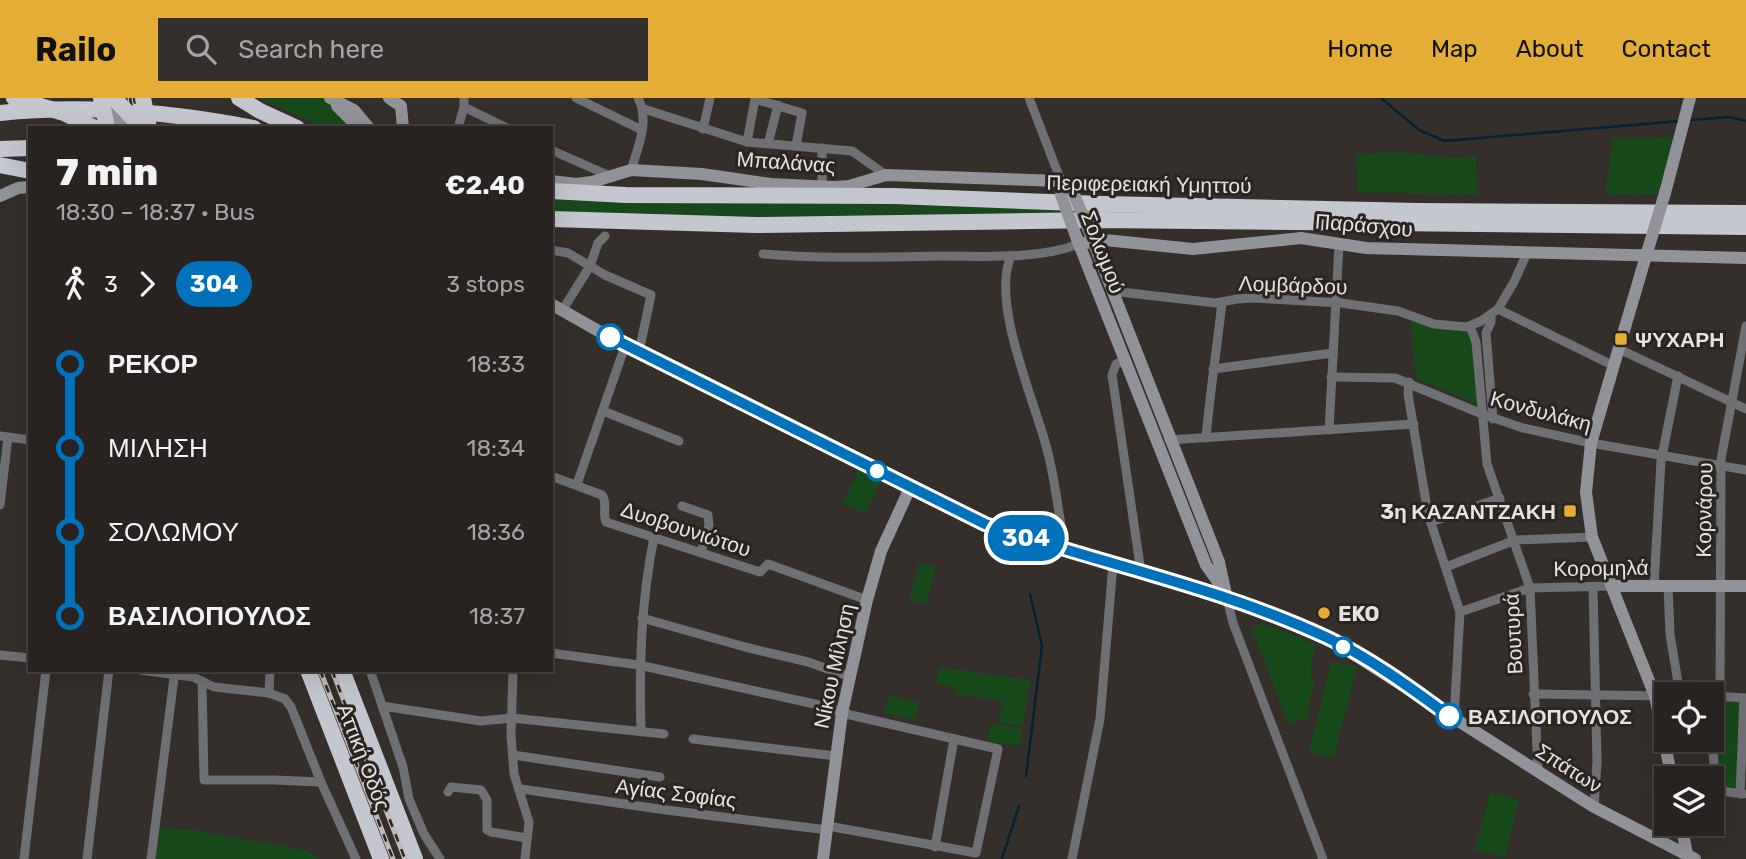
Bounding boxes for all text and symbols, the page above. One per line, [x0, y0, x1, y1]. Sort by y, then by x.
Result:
search box [158, 18, 648, 81]
text: Railo [35, 30, 116, 69]
icon: search [182, 30, 220, 68]
text: Search here [238, 34, 384, 65]
text: Home [1327, 35, 1393, 63]
text: Map [1431, 35, 1478, 63]
text: About [1516, 35, 1584, 63]
text: Contact [1622, 35, 1711, 63]
street label: Μπαλάνας [736, 146, 836, 178]
text: 7 min [56, 149, 158, 195]
text: €2.40 [445, 170, 525, 201]
street label: Περιφερειακή Υμηττού [1046, 170, 1252, 198]
text: 18:30 – 18:37 · Bus [56, 198, 255, 226]
street label: Σολωμού [1076, 207, 1130, 297]
street label: Παράσχου [1314, 208, 1414, 242]
icon: walk [56, 265, 94, 303]
icon: forward [128, 265, 166, 303]
text: 3 [104, 270, 118, 298]
text: 304 [190, 270, 238, 298]
text: 3 stops [446, 270, 525, 298]
street label: Λομβάρδου [1238, 271, 1348, 299]
unlabelled marker [597, 324, 623, 350]
place label: ΨΥΧΑΡΗ [1635, 327, 1724, 352]
marker: ΨΥΧΑΡΗ [1613, 331, 1629, 347]
text: ΡΕΚΟΡ [108, 349, 198, 380]
text: 18:33 [467, 350, 525, 378]
street label: Κονδυλάκη [1488, 386, 1594, 436]
text: ΜΙΛΗΣΗ [108, 433, 208, 464]
text: 18:34 [467, 434, 525, 462]
unlabelled marker [867, 461, 887, 481]
street label: Κορνάρου [1691, 462, 1717, 558]
street label: Δυοβουνιώτου [618, 496, 754, 562]
place label: 3η ΚΑΖΑΝΤΖΑΚΗ [1380, 499, 1556, 524]
marker: 3η ΚΑΖΑΝΤΖΑΚΗ [1562, 503, 1578, 519]
line badge: 304 [986, 515, 1066, 561]
text: ΣΟΛΩΜΟΥ [108, 517, 239, 548]
text: 18:36 [467, 518, 525, 546]
text: 304 [1002, 524, 1050, 552]
street label: Κορομηλά [1553, 555, 1649, 581]
street label: Βουτυρά [1498, 593, 1528, 675]
text: ΒΑΣΙΛΟΠΟΥΛΟΣ [108, 601, 311, 632]
street label: Νίκου Μίληση [809, 601, 859, 731]
place label: EKO [1338, 601, 1380, 626]
text: 18:37 [469, 602, 525, 630]
marker: EKO [1316, 605, 1332, 621]
unlabelled marker [1333, 637, 1353, 657]
map controls [1654, 682, 1724, 836]
button: locate [1654, 682, 1724, 752]
street label: Αττική Οδός [332, 700, 396, 814]
marker: ΒΑΣΙΛΟΠΟΥΛΟΣ [1436, 703, 1462, 729]
place label: ΒΑΣΙΛΟΠΟΥΛΟΣ [1468, 704, 1632, 729]
street label: Σπάτων [1531, 738, 1607, 798]
button: layers [1654, 766, 1724, 836]
street label: Αγίας Σοφίας [614, 773, 738, 813]

